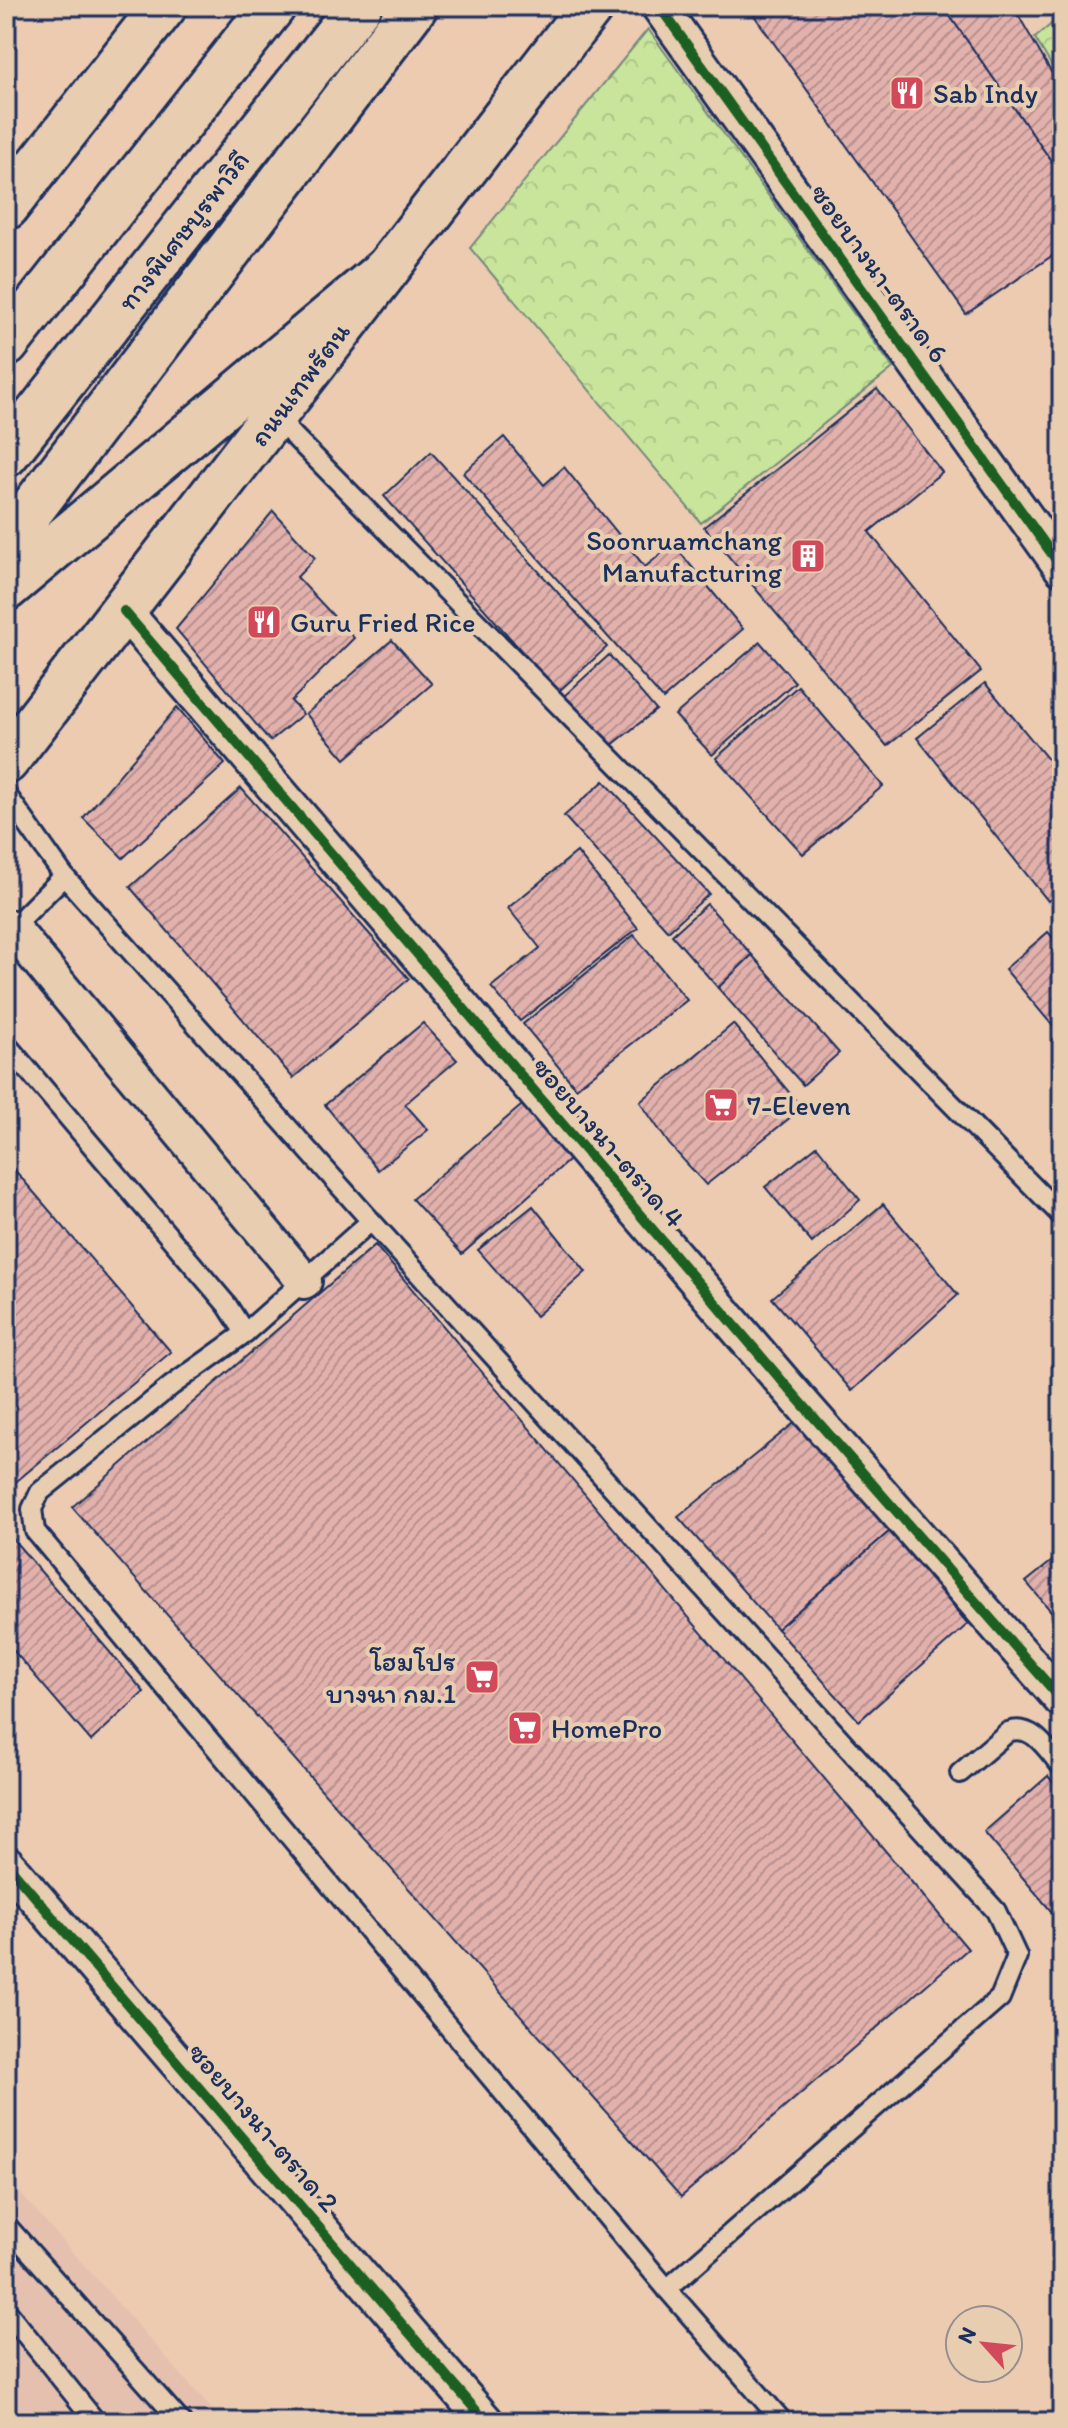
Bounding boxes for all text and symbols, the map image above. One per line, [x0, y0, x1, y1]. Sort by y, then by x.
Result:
restaurant icon: Sab Indy [888, 74, 926, 112]
place label: Sab Indy [933, 76, 1038, 110]
street label: ทางพิเศษบูรพาวิถี [110, 143, 258, 318]
street label: ซอยบางนา-ตราด 6 [804, 177, 956, 369]
street label: ถนนเทพรัตน [241, 315, 357, 453]
place label: Soonruamchang Manufacturing [586, 523, 783, 589]
building icon: Soonruamchang Manufacturing [789, 537, 827, 575]
restaurant icon: Guru Fried Rice [245, 603, 283, 641]
place label: Guru Fried Rice [290, 605, 476, 639]
street label: ซอยบางนา-ตราด 4 [526, 1050, 692, 1234]
supermarket icon: 7-Eleven [702, 1086, 740, 1124]
place label: 7-Eleven [747, 1088, 851, 1122]
place label: โฮมโปร บางนา กม.1 [326, 1644, 456, 1710]
supermarket icon: โฮมโปร บางนา กม.1 [463, 1658, 501, 1696]
supermarket icon: HomePro [506, 1709, 544, 1747]
place label: HomePro [551, 1711, 662, 1745]
street label: ซอยบางนา-ตราด 2 [181, 2036, 347, 2219]
north arrow [944, 2304, 1024, 2384]
text: N [951, 2322, 982, 2348]

